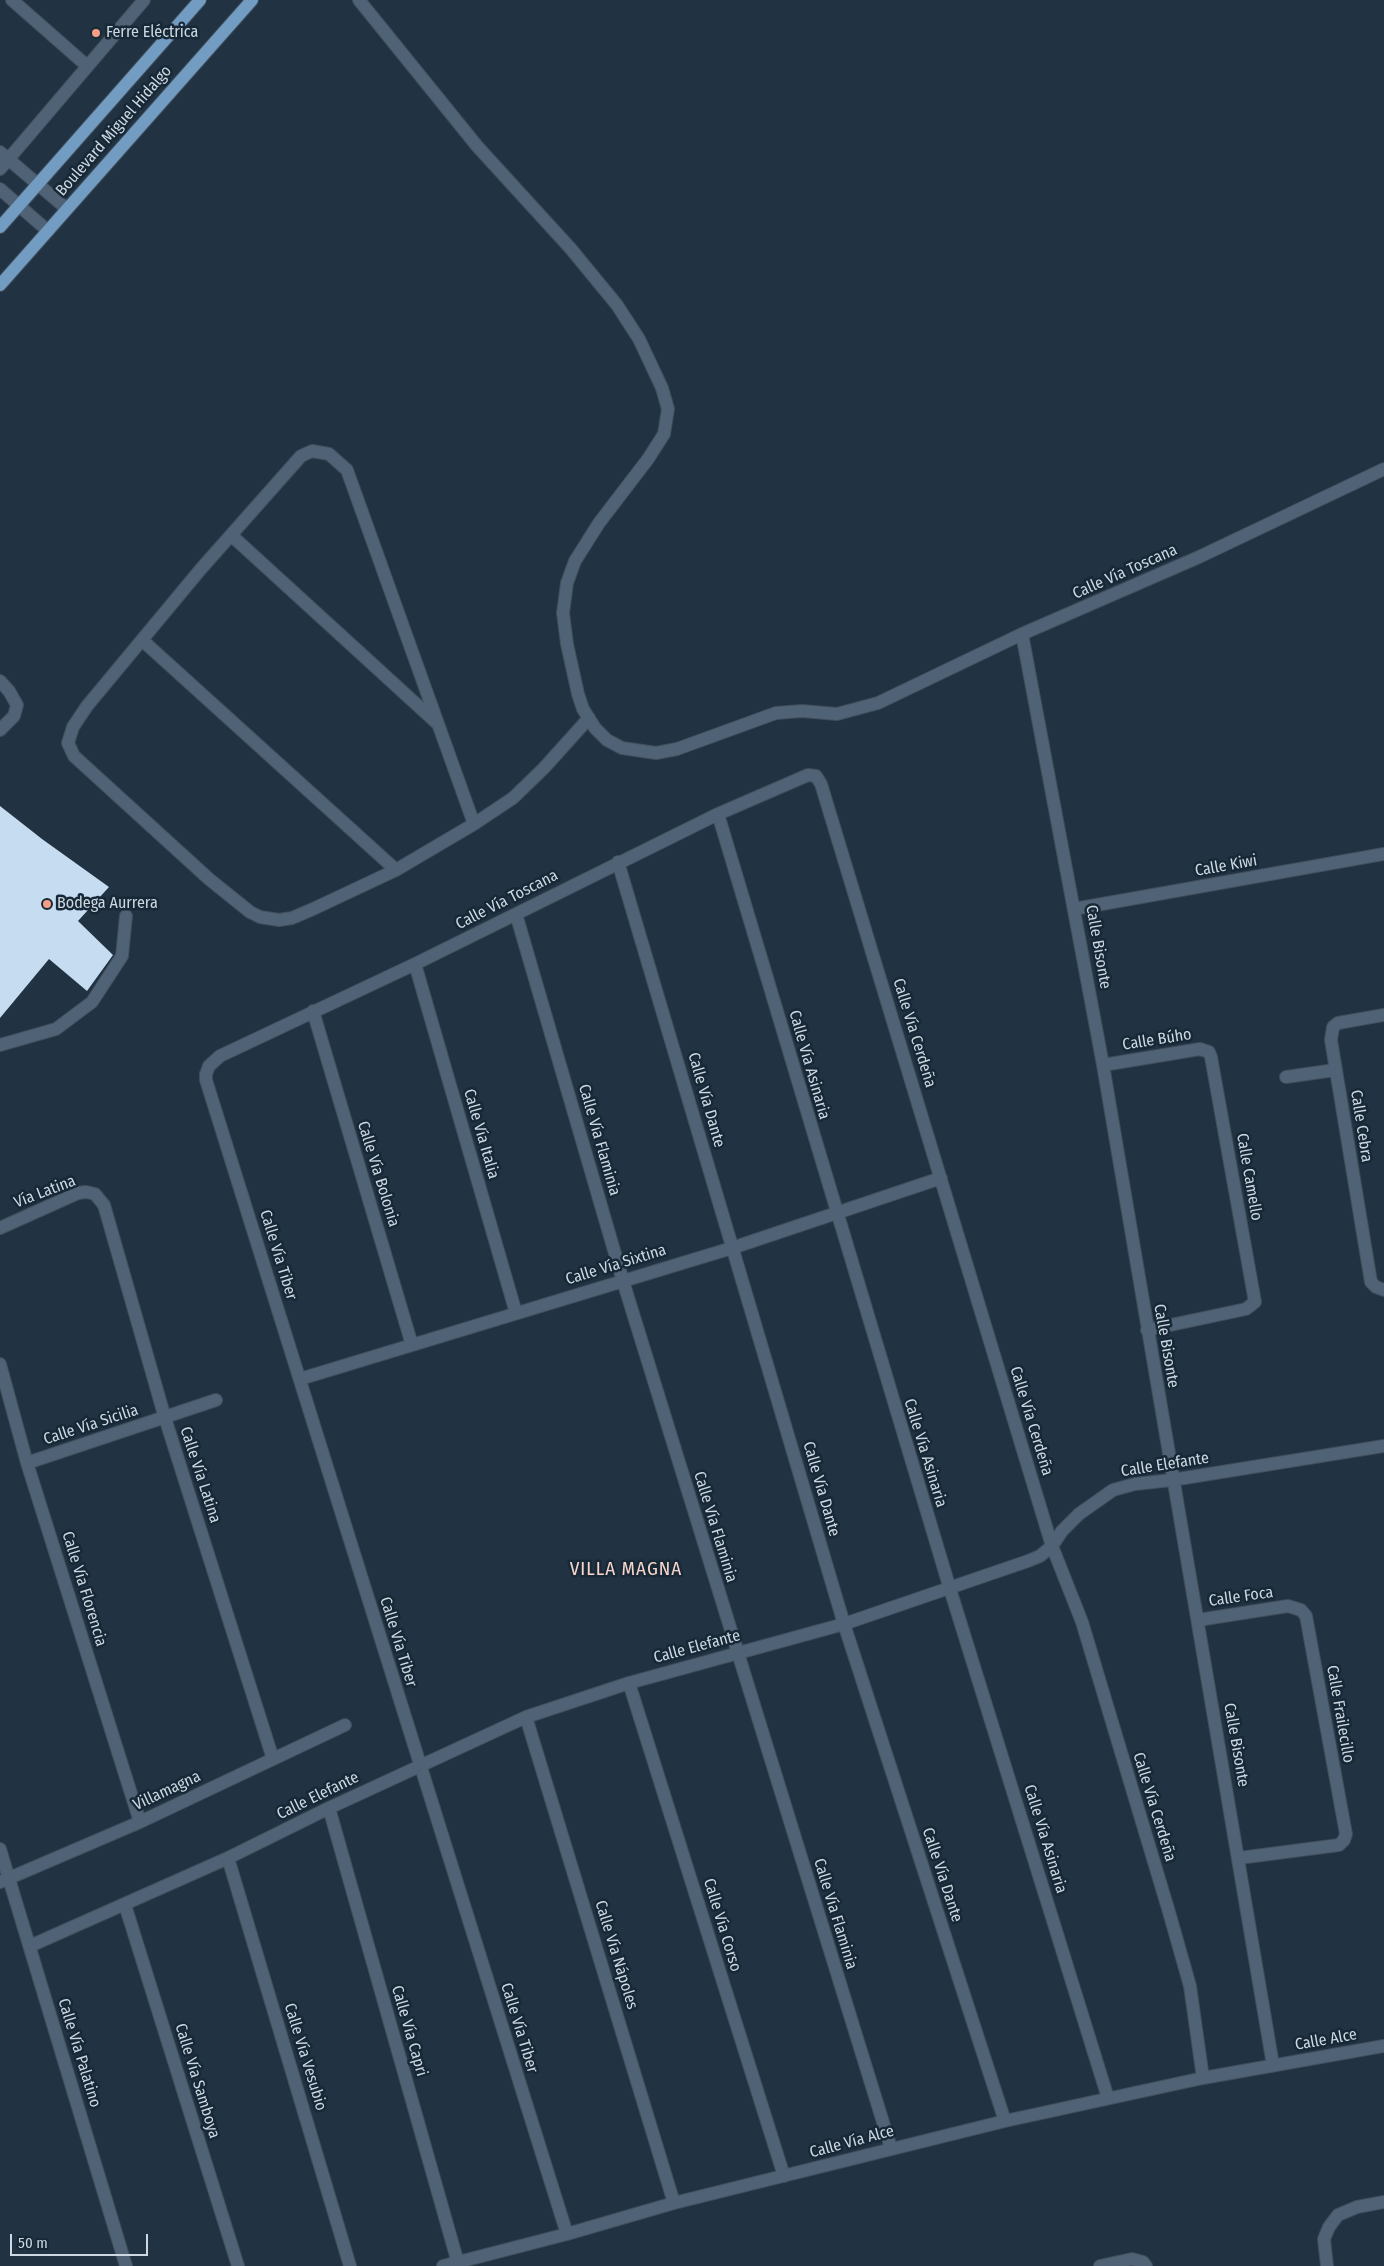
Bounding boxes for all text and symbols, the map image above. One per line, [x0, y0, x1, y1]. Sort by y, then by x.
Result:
place label: Ferre Eléctrica [106, 23, 198, 43]
marker: Ferre Eléctrica [90, 27, 102, 39]
street label: Boulevard Miguel Hidalgo [52, 62, 176, 200]
street label: Calle Vía Toscana [1070, 540, 1180, 604]
street label: Calle Kiwi [1193, 851, 1259, 881]
street label: Calle Vía Toscana [453, 866, 561, 934]
place label: Bodega Aurrera [57, 894, 158, 914]
marker: Bodega Aurrera [41, 898, 53, 910]
street label: Calle Bisonte [1081, 903, 1115, 991]
street label: Calle Vía Cerdeña [888, 976, 940, 1090]
street label: Calle Vía Asinaria [784, 1008, 834, 1122]
street label: Calle Búho [1121, 1025, 1193, 1055]
street label: Calle Vía Dante [683, 1050, 729, 1150]
street label: Calle Vía Flaminia [574, 1082, 624, 1198]
street label: Calle Vía Italia [459, 1087, 503, 1181]
street label: Calle Cebra [1346, 1089, 1376, 1163]
street label: Calle Vía Bolonia [353, 1119, 403, 1229]
street label: Calle Camello [1232, 1132, 1266, 1222]
street label: Vía Latina [12, 1172, 78, 1212]
street label: Calle Vía Tiber [255, 1208, 301, 1302]
street label: Calle Vía Sixtina [563, 1241, 669, 1289]
street label: Calle Bisonte [1149, 1302, 1183, 1390]
street label: Calle Vía Cerdeña [1005, 1364, 1057, 1478]
street label: Calle Vía Asinaria [899, 1396, 951, 1510]
street label: Calle Vía Sicilia [41, 1401, 141, 1449]
street label: Calle Vía Latina [175, 1424, 225, 1526]
street label: Calle Vía Dante [798, 1439, 844, 1539]
street label: Calle Elefante [1120, 1449, 1210, 1481]
street label: Calle Vía Flaminia [689, 1469, 741, 1585]
street label: Calle Vía Florencia [57, 1529, 111, 1649]
district label: VILLA MAGNA [568, 1559, 684, 1581]
street label: Calle Foca [1207, 1583, 1275, 1611]
street label: Calle Vía Tiber [375, 1595, 421, 1689]
street label: Calle Elefante [652, 1626, 742, 1668]
street label: Calle Frailecillo [1322, 1664, 1358, 1764]
street label: Calle Bisonte [1219, 1701, 1253, 1789]
street label: Calle Vía Cerdeña [1128, 1750, 1180, 1864]
street label: Villamagna [130, 1767, 204, 1815]
street label: Calle Elefante [274, 1768, 362, 1824]
street label: Calle Vía Asinaria [1019, 1782, 1071, 1896]
street label: Calle Vía Dante [918, 1825, 966, 1925]
street label: Calle Vía Flaminia [809, 1856, 861, 1972]
street label: Calle Vía Corso [699, 1876, 745, 1974]
street label: Calle Vía Nápoles [590, 1898, 642, 2012]
street label: Calle Vía Tiber [496, 1981, 542, 2075]
street label: Calle Vía Capri [387, 1983, 431, 2079]
street label: Calle Vía Palatino [53, 1996, 105, 2110]
street label: Calle Vía Vesubio [280, 2001, 330, 2113]
street label: Calle Vía Samboya [170, 2021, 224, 2141]
street label: Calle Alce [1293, 2025, 1359, 2055]
street label: Calle Vía Alce [808, 2122, 896, 2162]
scale bar [12, 2224, 150, 2256]
text: 50 m [18, 2234, 48, 2252]

